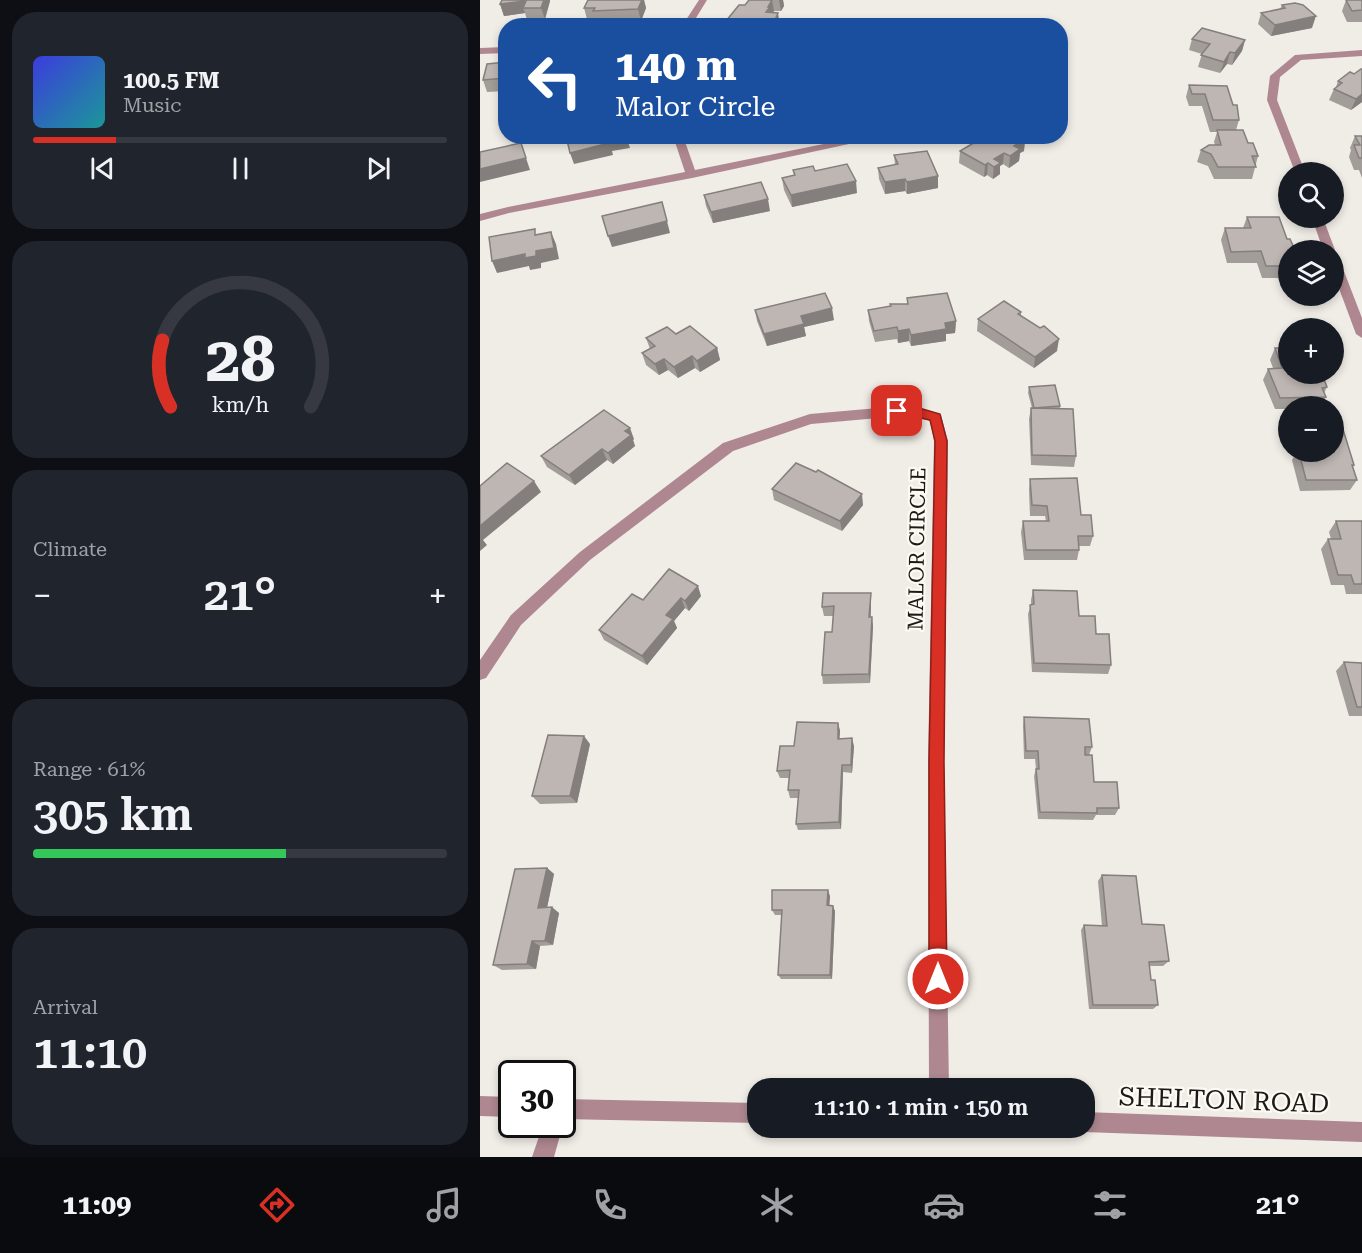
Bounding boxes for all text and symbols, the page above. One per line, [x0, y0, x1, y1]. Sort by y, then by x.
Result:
text: 140 m [615, 41, 737, 90]
icon: left [516, 42, 594, 120]
text: 100.5 FM [123, 68, 220, 93]
text: Malor Circle [615, 91, 775, 123]
text: Music [123, 93, 182, 117]
icon: previous [86, 152, 119, 185]
icon: pause [224, 152, 257, 185]
icon: next [362, 152, 395, 185]
map controls [1278, 162, 1344, 462]
button: search [1278, 162, 1344, 228]
button: layers [1278, 240, 1344, 306]
button: + [1278, 318, 1344, 384]
text: 28 [205, 323, 275, 396]
pin [871, 385, 922, 436]
text: km/h [211, 392, 269, 417]
icon: arrive [880, 394, 913, 427]
button: − [1278, 396, 1344, 462]
street label: MALOR CIRCLE [904, 467, 930, 631]
text: Climate [33, 537, 107, 561]
text: 21° [204, 568, 276, 621]
text: − [33, 576, 51, 615]
text: + [429, 576, 447, 615]
text: Range · 61% [33, 757, 145, 781]
text: 305 km [33, 788, 193, 841]
position arrow [906, 947, 970, 1011]
text: Arrival [33, 995, 98, 1019]
text: 11:10 [33, 1026, 147, 1079]
speed limit sign: 30 [498, 1060, 576, 1138]
street label: SHELTON ROAD [1118, 1081, 1330, 1119]
text: 11:10 · 1 min · 150 m [814, 1095, 1028, 1120]
icon: directions [256, 1184, 298, 1226]
icon: music [423, 1184, 465, 1226]
icon: phone [589, 1184, 631, 1226]
icon: climate [756, 1184, 798, 1226]
icon: car [923, 1184, 965, 1226]
icon: filters [1089, 1184, 1131, 1226]
text: 11:09 [62, 1189, 131, 1221]
text: 21° [1256, 1189, 1300, 1221]

